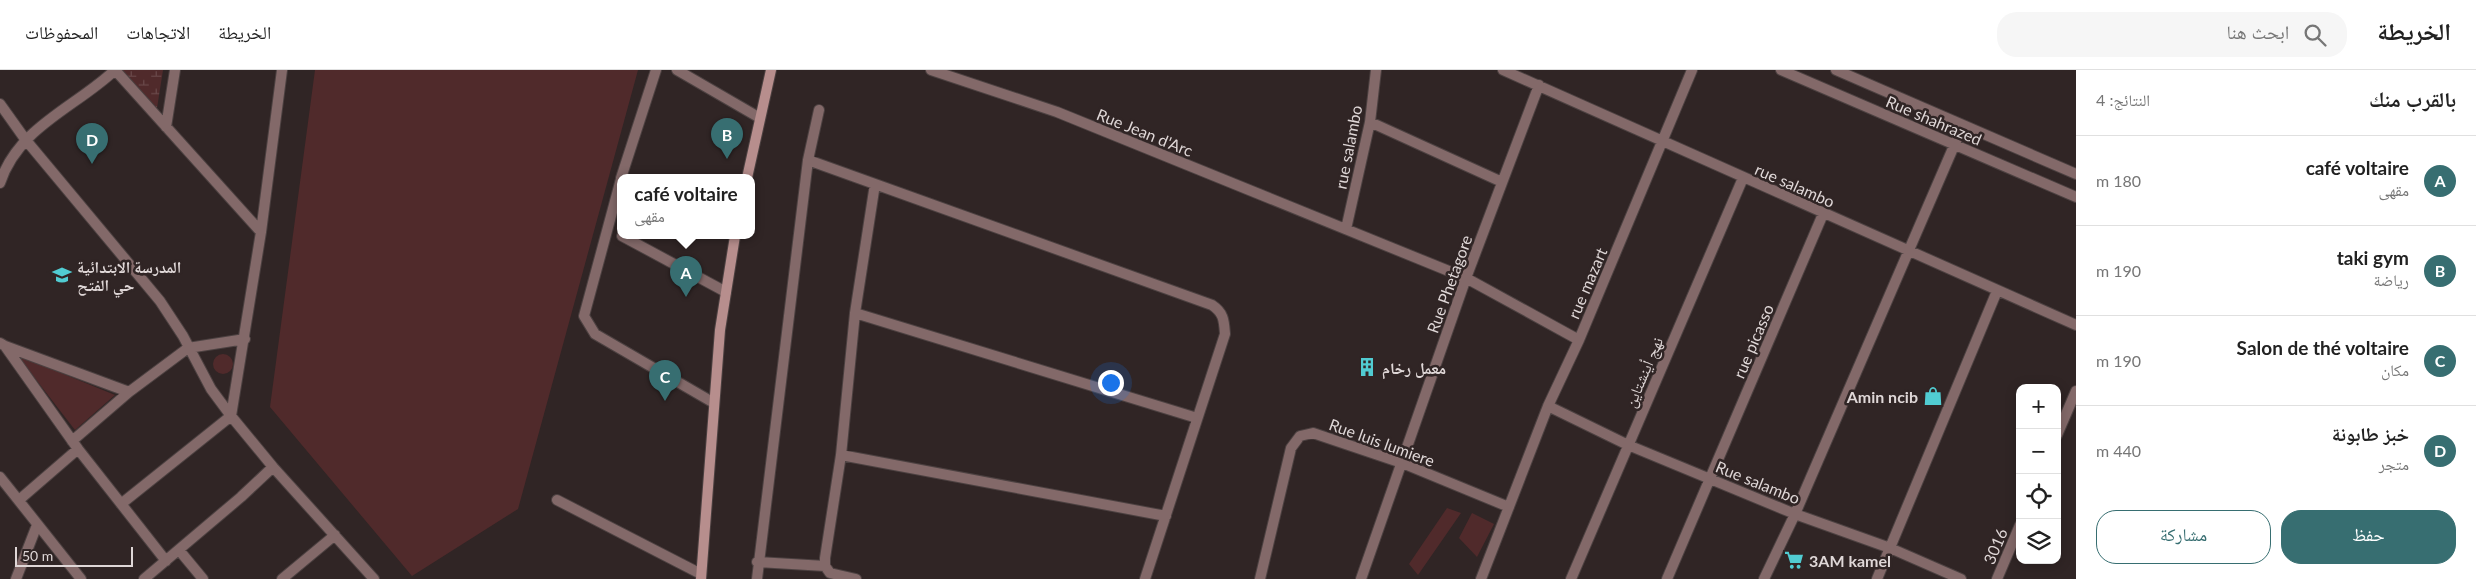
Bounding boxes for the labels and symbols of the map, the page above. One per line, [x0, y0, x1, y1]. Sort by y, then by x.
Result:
street label: Rue shahrazed [1883, 91, 1985, 149]
street label: rue salambo [1331, 103, 1365, 191]
street label: Rue Jean d'Arc [1094, 104, 1196, 160]
pin: B [711, 118, 743, 159]
pin: D [76, 123, 108, 164]
street label: rue salambo [1752, 159, 1838, 211]
street label: Rue Phetagore [1422, 232, 1476, 336]
street label: rue mazart [1564, 244, 1611, 321]
pin: A [670, 256, 702, 297]
place label: المدرسة الابتدائية حي الفتح [77, 257, 181, 297]
school or university icon: المدرسة الابتدائية حي الفتح [51, 264, 73, 286]
street label: rue picasso [1729, 301, 1777, 381]
street label: نهج أينشتاين [1620, 334, 1668, 411]
building icon: معمل رخام [1356, 356, 1378, 378]
place label: معمل رخام [1382, 358, 1446, 380]
pin: C [649, 360, 681, 401]
your location [1098, 370, 1124, 396]
shop icon: Amin ncib [1922, 385, 1944, 407]
place label: Amin ncib [1846, 387, 1918, 406]
street label: Rue luis lumiere [1327, 414, 1437, 470]
street label: Rue salambo [1713, 457, 1803, 507]
street label: 3016 [1979, 525, 2011, 567]
scale bar [15, 544, 132, 567]
supermarket icon: 3AM kamel [1783, 549, 1805, 571]
place label: 3AM kamel [1809, 551, 1891, 570]

